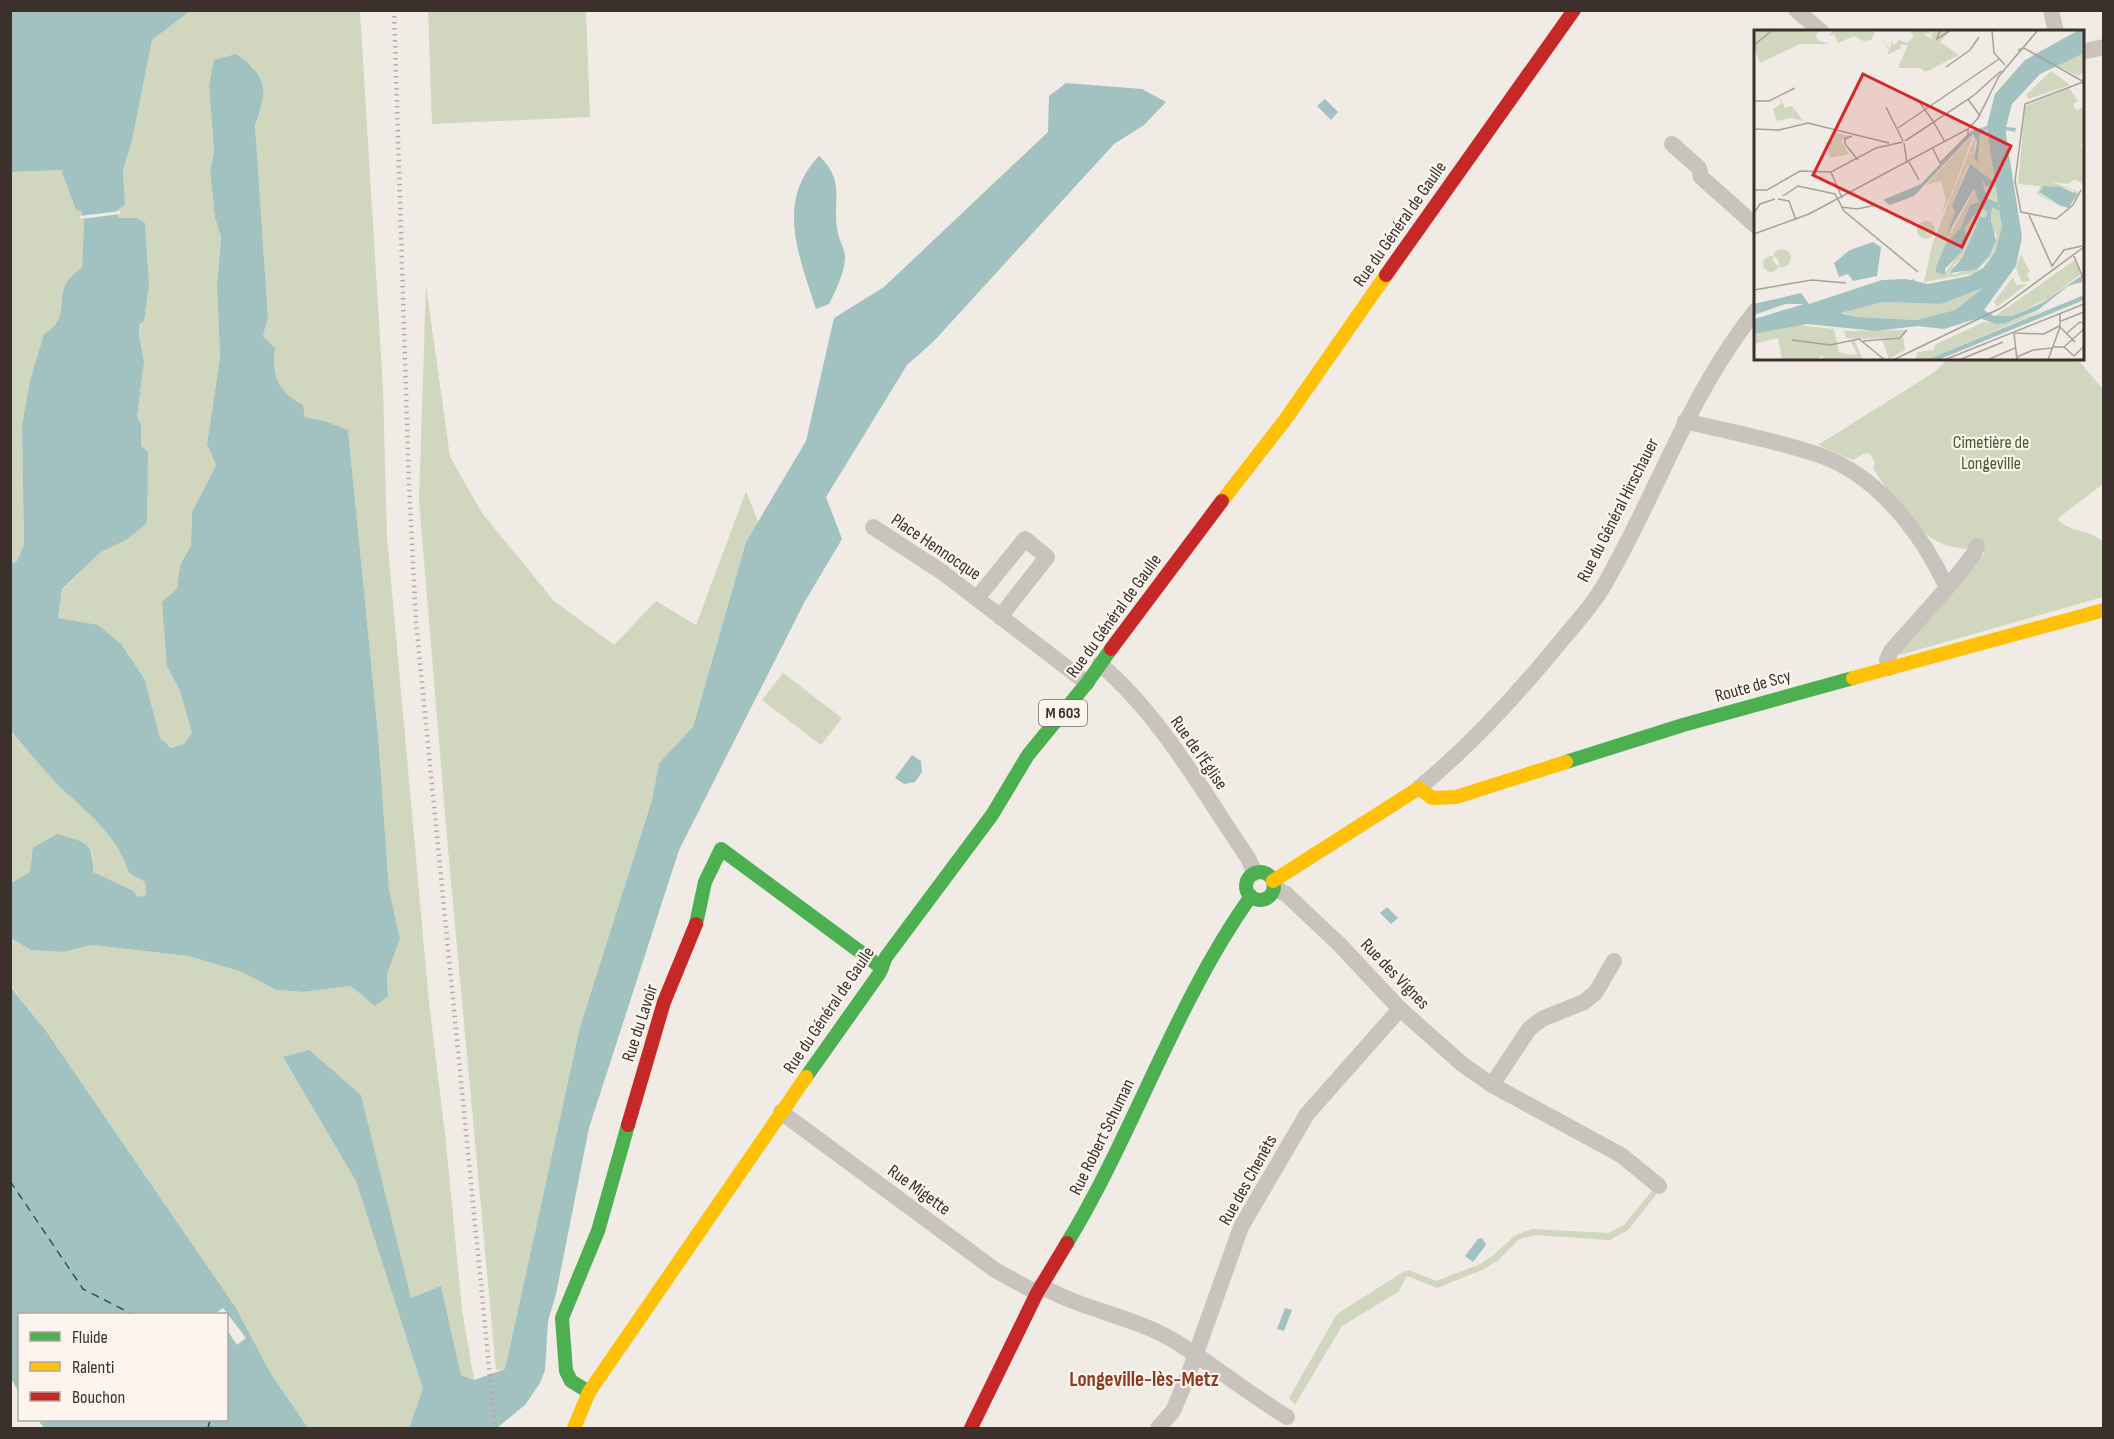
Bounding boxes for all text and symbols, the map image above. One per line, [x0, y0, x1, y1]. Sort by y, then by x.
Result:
inset map [1754, 30, 2084, 360]
street label: Rue du Général de Gaulle [1349, 157, 1451, 291]
park label: Cimetière de Longeville [1953, 432, 2029, 474]
street label: Rue du Général Hirschauer [1573, 435, 1663, 585]
street label: Place Hennocque [887, 509, 985, 585]
street label: Rue du Général de Gaulle [1062, 550, 1166, 682]
street label: Route de Scy [1713, 665, 1793, 707]
road number: M 603 [1039, 700, 1087, 726]
street label: Rue de l'Église [1166, 712, 1232, 794]
street label: Rue des Vignes [1356, 934, 1434, 1014]
street label: Rue du Général de Gaulle [779, 943, 879, 1077]
street label: Rue du Lavoir [618, 982, 662, 1064]
street label: Rue Robert Schuman [1065, 1076, 1139, 1198]
street label: Rue des Chenêts [1214, 1131, 1282, 1229]
street label: Rue Migette [884, 1160, 954, 1220]
legend [18, 1313, 228, 1421]
text: Fluide [72, 1327, 108, 1348]
text: Ralenti [72, 1357, 114, 1378]
district label: Longeville-lès-Metz [1069, 1367, 1219, 1392]
text: Bouchon [72, 1387, 125, 1408]

